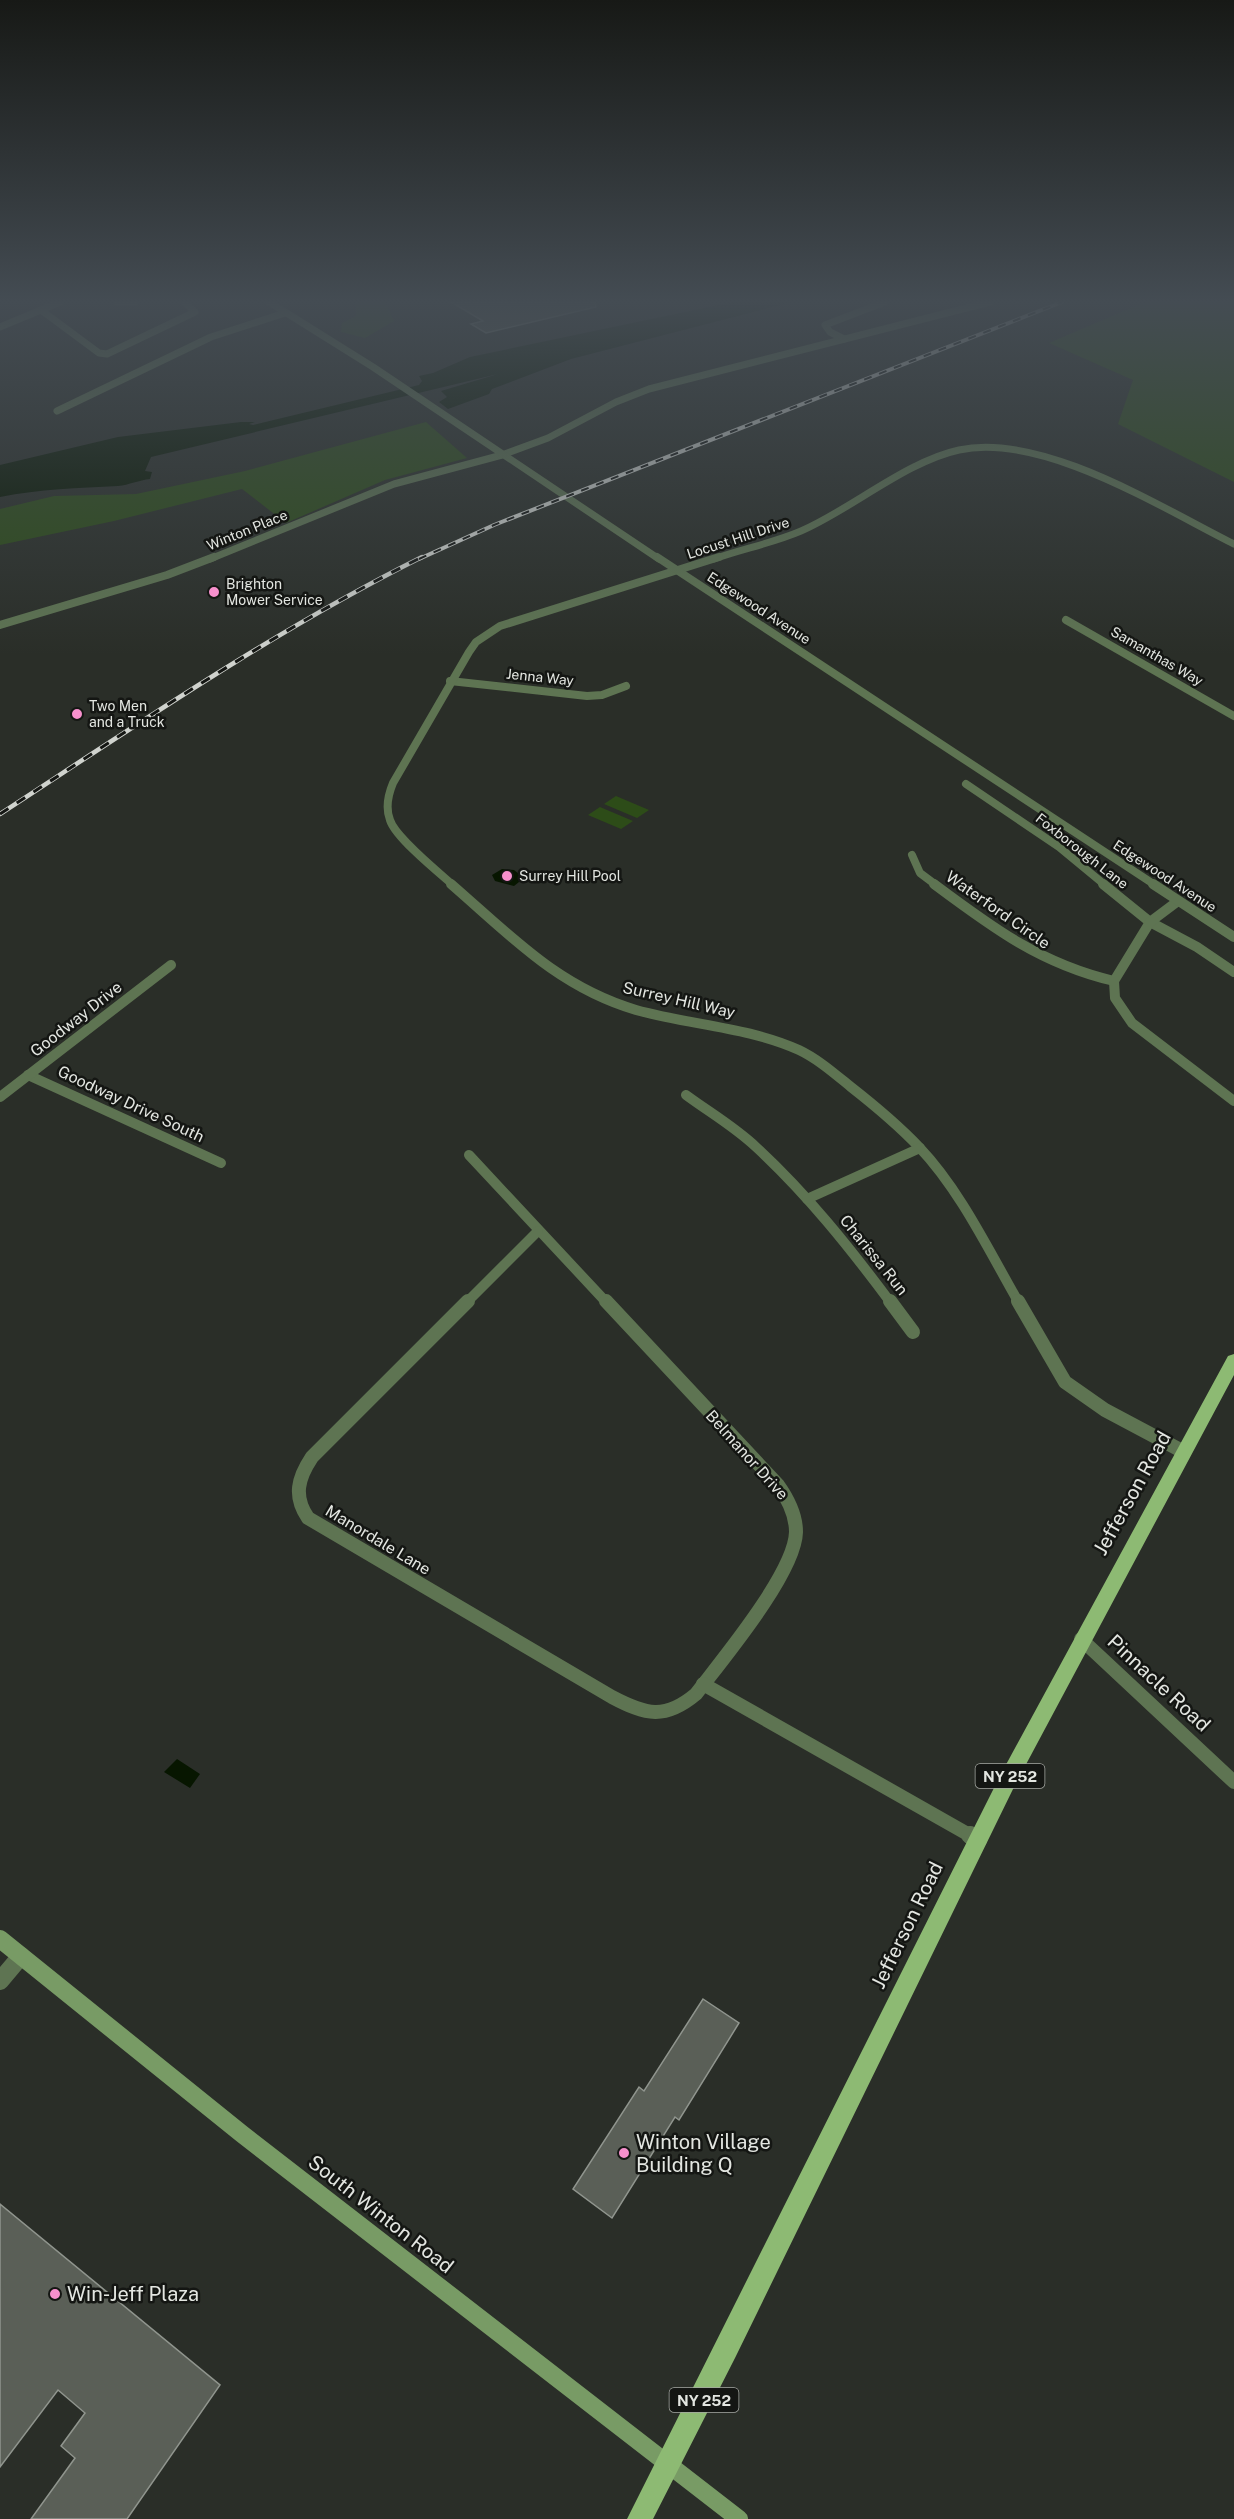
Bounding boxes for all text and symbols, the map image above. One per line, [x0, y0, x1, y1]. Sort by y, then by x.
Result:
street label: Winton Place [204, 507, 290, 553]
street label: Locust Hill Drive [685, 514, 791, 562]
street label: Edgewood Avenue [704, 569, 814, 647]
place label: Brighton Mower Service [226, 576, 323, 608]
marker: Brighton Mower Service [207, 585, 221, 599]
street label: Samanthas Way [1108, 623, 1206, 689]
street label: Jenna Way [505, 665, 575, 689]
place label: Two Men and a Truck [89, 698, 165, 730]
marker: Two Men and a Truck [70, 707, 84, 721]
street label: Foxborough Lane [1033, 810, 1131, 892]
street label: Edgewood Avenue [1110, 837, 1220, 915]
street label: Waterford Circle [942, 867, 1054, 953]
place label: Surrey Hill Pool [519, 868, 621, 884]
marker: Surrey Hill Pool [500, 869, 514, 883]
street label: Goodway Drive [26, 977, 126, 1061]
street label: Surrey Hill Way [621, 978, 738, 1022]
street label: Goodway Drive South [55, 1062, 207, 1146]
street label: Charissa Run [836, 1211, 912, 1299]
street label: Belmanor Drive [702, 1406, 792, 1504]
street label: Jefferson Road [1088, 1427, 1176, 1559]
street label: Manordale Lane [322, 1501, 434, 1579]
street label: Pinnacle Road [1103, 1629, 1215, 1737]
road number: NY 252 [976, 1764, 1044, 1788]
street label: Jefferson Road [866, 1858, 948, 1992]
place label: Winton Village Building Q [636, 2130, 771, 2177]
marker: Winton Village Building Q [617, 2146, 631, 2160]
street label: South Winton Road [304, 2150, 458, 2278]
place label: Win-Jeff Plaza [67, 2282, 199, 2306]
marker: Win-Jeff Plaza [48, 2287, 62, 2301]
road number: NY 252 [670, 2388, 738, 2412]

